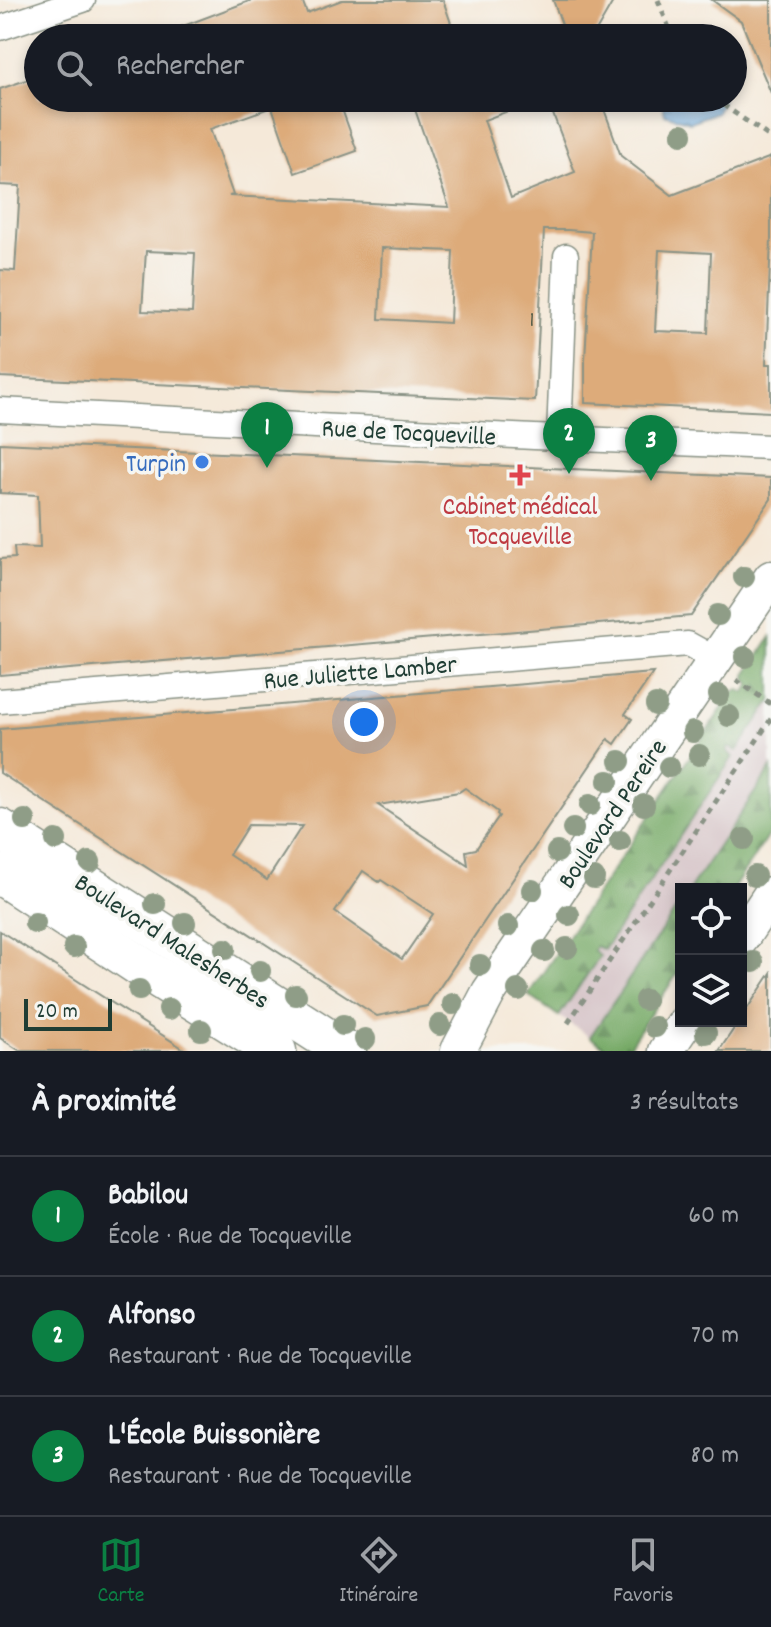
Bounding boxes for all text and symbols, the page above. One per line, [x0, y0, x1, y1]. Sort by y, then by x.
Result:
search box [24, 24, 747, 112]
icon: search [52, 46, 96, 90]
text: Rechercher [116, 47, 244, 90]
house number: 1 [530, 306, 534, 337]
pin: 1 [241, 402, 293, 468]
pin: 2 [543, 408, 595, 474]
street label: Rue de Tocqueville [321, 411, 497, 458]
pin: 3 [625, 415, 677, 481]
place label: Turpin [126, 447, 186, 484]
marker: Turpin [193, 453, 211, 471]
marker: Cabinet médical Tocqueville [509, 464, 531, 486]
place label: Cabinet médical Tocqueville [443, 490, 597, 557]
street label: Rue Juliette Lamber [262, 648, 459, 701]
your location [344, 702, 384, 742]
street label: Boulevard Pereire [550, 733, 678, 897]
street label: Boulevard Malesherbes [66, 866, 276, 1020]
map controls [675, 883, 747, 1027]
button: locate [675, 883, 747, 955]
button: layers [675, 955, 747, 1027]
scale bar [24, 995, 112, 1031]
text: 20 m [36, 997, 78, 1028]
text: À proximité [32, 1079, 176, 1128]
text: 3 résultats [630, 1085, 739, 1122]
text: Babilou [108, 1176, 188, 1219]
text: 1 [55, 1198, 61, 1235]
text: 60 m [688, 1198, 739, 1235]
text: École · Rue de Tocqueville [108, 1219, 352, 1256]
text: Alfonso [108, 1296, 195, 1339]
text: 2 [52, 1318, 64, 1355]
text: 70 m [691, 1318, 739, 1355]
text: Restaurant · Rue de Tocqueville [108, 1339, 412, 1376]
text: L'École Buissonière [108, 1416, 320, 1459]
text: 3 [52, 1438, 64, 1475]
text: 80 m [691, 1438, 739, 1475]
text: Restaurant · Rue de Tocqueville [108, 1459, 412, 1496]
tab: Carte [97, 1533, 145, 1612]
tab: Itinéraire [339, 1533, 418, 1612]
tab: Favoris [613, 1533, 674, 1612]

